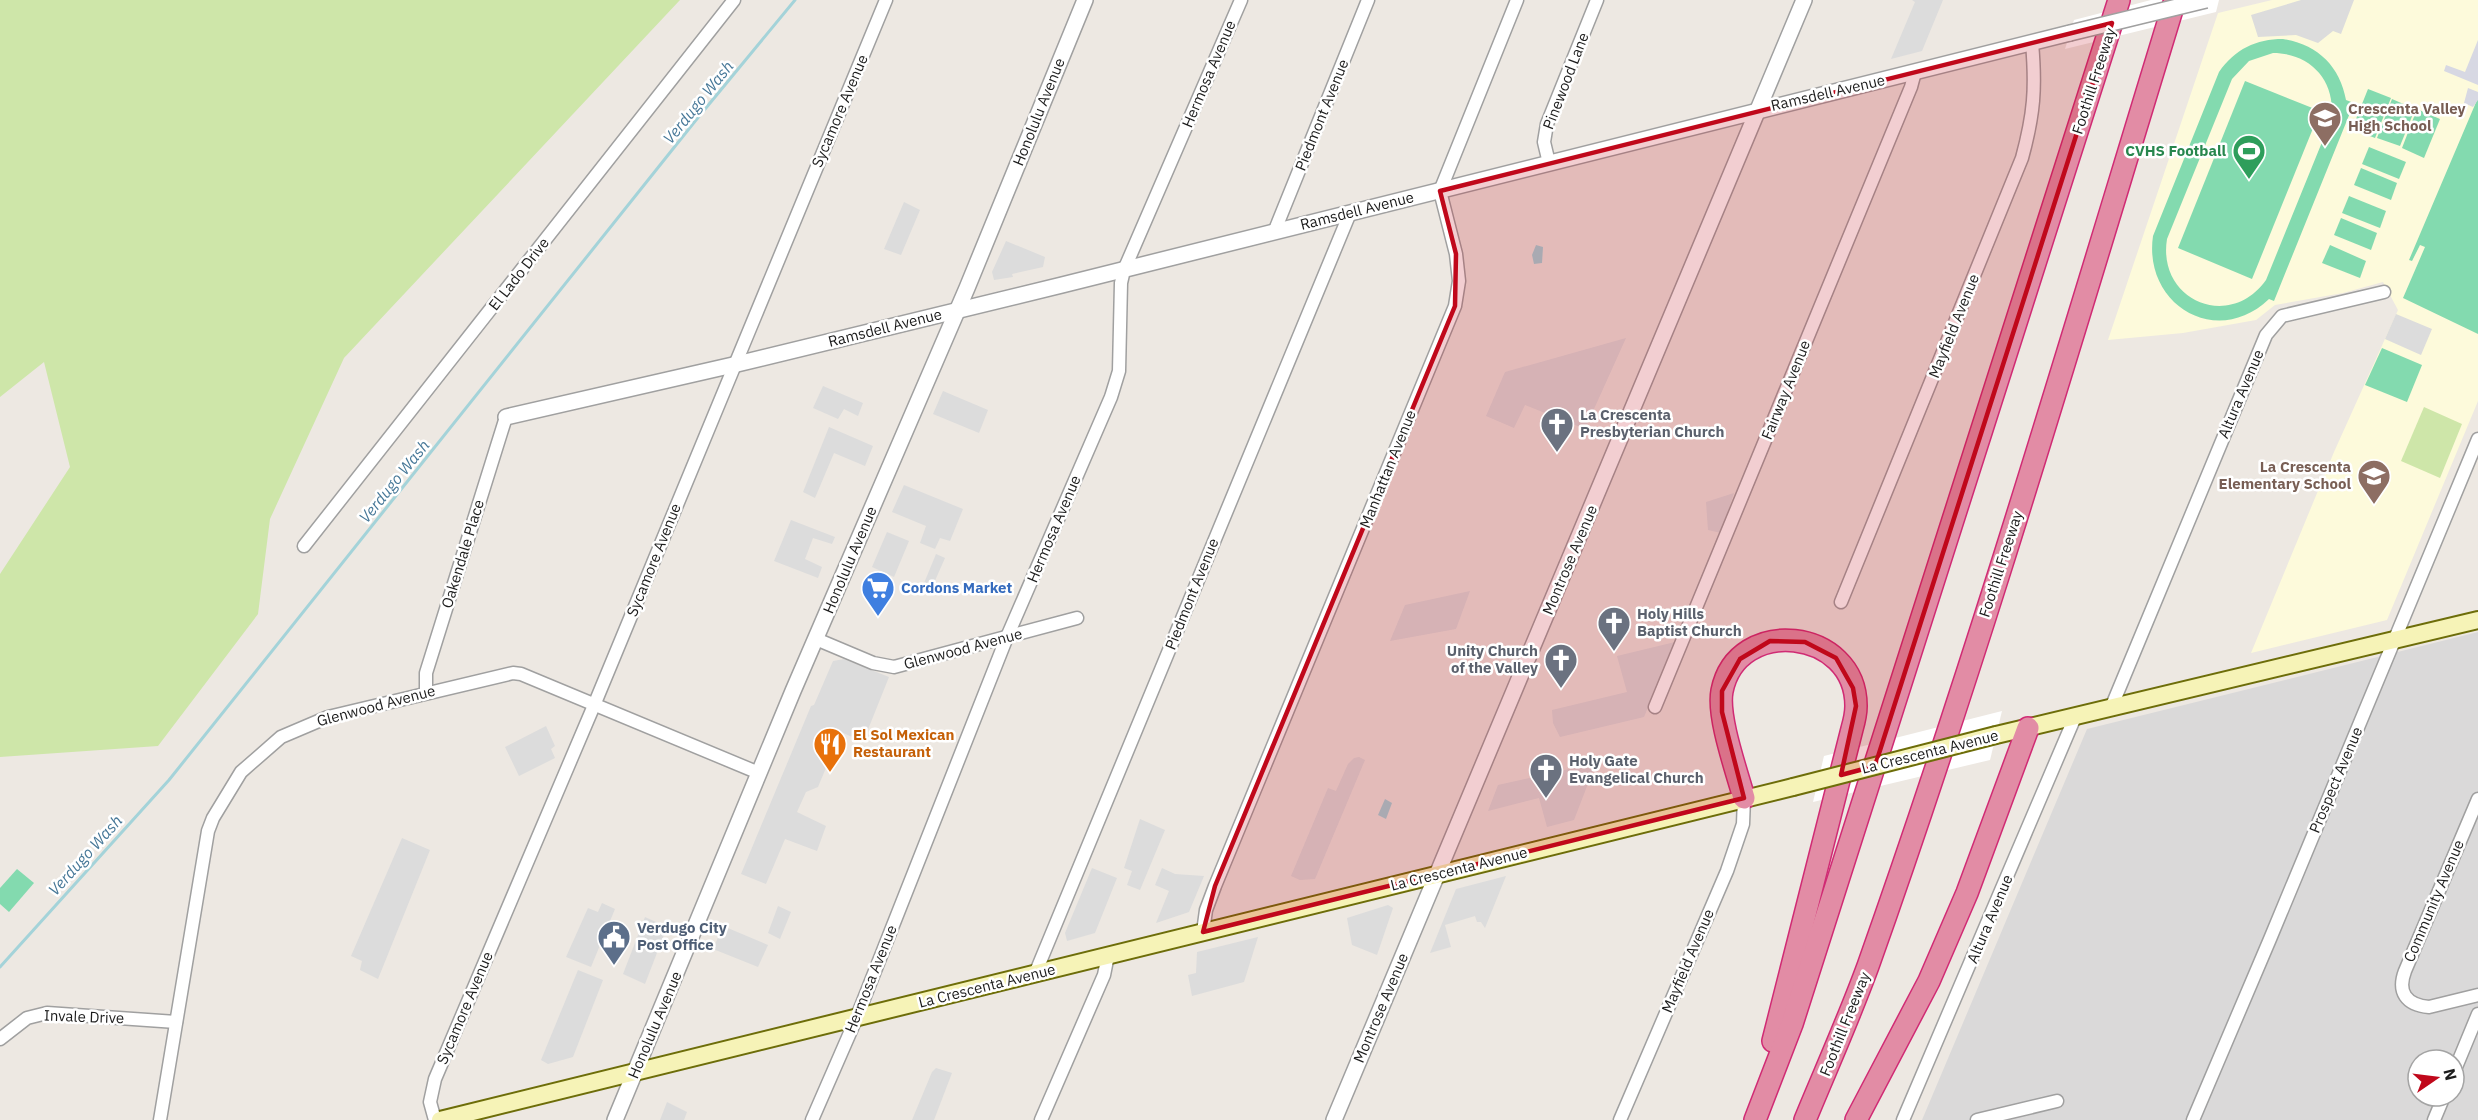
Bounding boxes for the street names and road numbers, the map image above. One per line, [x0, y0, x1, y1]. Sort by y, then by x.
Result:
street label: Hermosa Avenue [1177, 17, 1240, 130]
street label: Foothill Freeway [2067, 25, 2120, 136]
street label: Pinewood Lane [1538, 30, 1593, 132]
street label: Sycamore Avenue [807, 52, 872, 170]
street label: Honolulu Avenue [1008, 55, 1069, 169]
street label: Piedmont Avenue [1290, 56, 1353, 173]
street label: Ramsdell Avenue [1769, 70, 1887, 115]
street label: Ramsdell Avenue [1298, 187, 1416, 234]
street label: El Lado Drive [484, 233, 553, 314]
street label: Mayfield Avenue [1924, 271, 1983, 381]
street label: Ramsdell Avenue [826, 304, 944, 351]
street label: Fairway Avenue [1757, 337, 1814, 442]
street label: Altura Avenue [2213, 347, 2268, 441]
street label: Manhattan Avenue [1355, 407, 1420, 531]
street label: Hermosa Avenue [1022, 472, 1085, 585]
street label: Oakendale Place [437, 497, 488, 610]
street label: Sycamore Avenue [622, 500, 685, 619]
street label: Montrose Avenue [1538, 502, 1601, 618]
street label: Honolulu Avenue [818, 503, 881, 616]
street label: Foothill Freeway [1974, 508, 2027, 619]
street label: Piedmont Avenue [1160, 535, 1223, 652]
street label: Glenwood Avenue [902, 624, 1024, 673]
street label: Glenwood Avenue [315, 681, 437, 730]
street label: Prospect Avenue [2305, 724, 2366, 836]
street label: La Crescenta Avenue [1859, 725, 2000, 778]
street label: Community Avenue [2399, 837, 2468, 965]
street label: La Crescenta Avenue [1388, 842, 1529, 895]
street label: Altura Avenue [1962, 872, 2017, 966]
street label: Mayfield Avenue [1657, 906, 1718, 1016]
street label: Hermosa Avenue [840, 922, 901, 1036]
street label: Sycamore Avenue [432, 949, 497, 1067]
street label: Montrose Avenue [1349, 950, 1412, 1066]
street label: La Crescenta Avenue [916, 959, 1057, 1012]
street label: Honolulu Avenue [623, 968, 686, 1081]
street label: Foothill Freeway [1815, 968, 1874, 1079]
street label: Invale Drive [44, 1006, 124, 1027]

